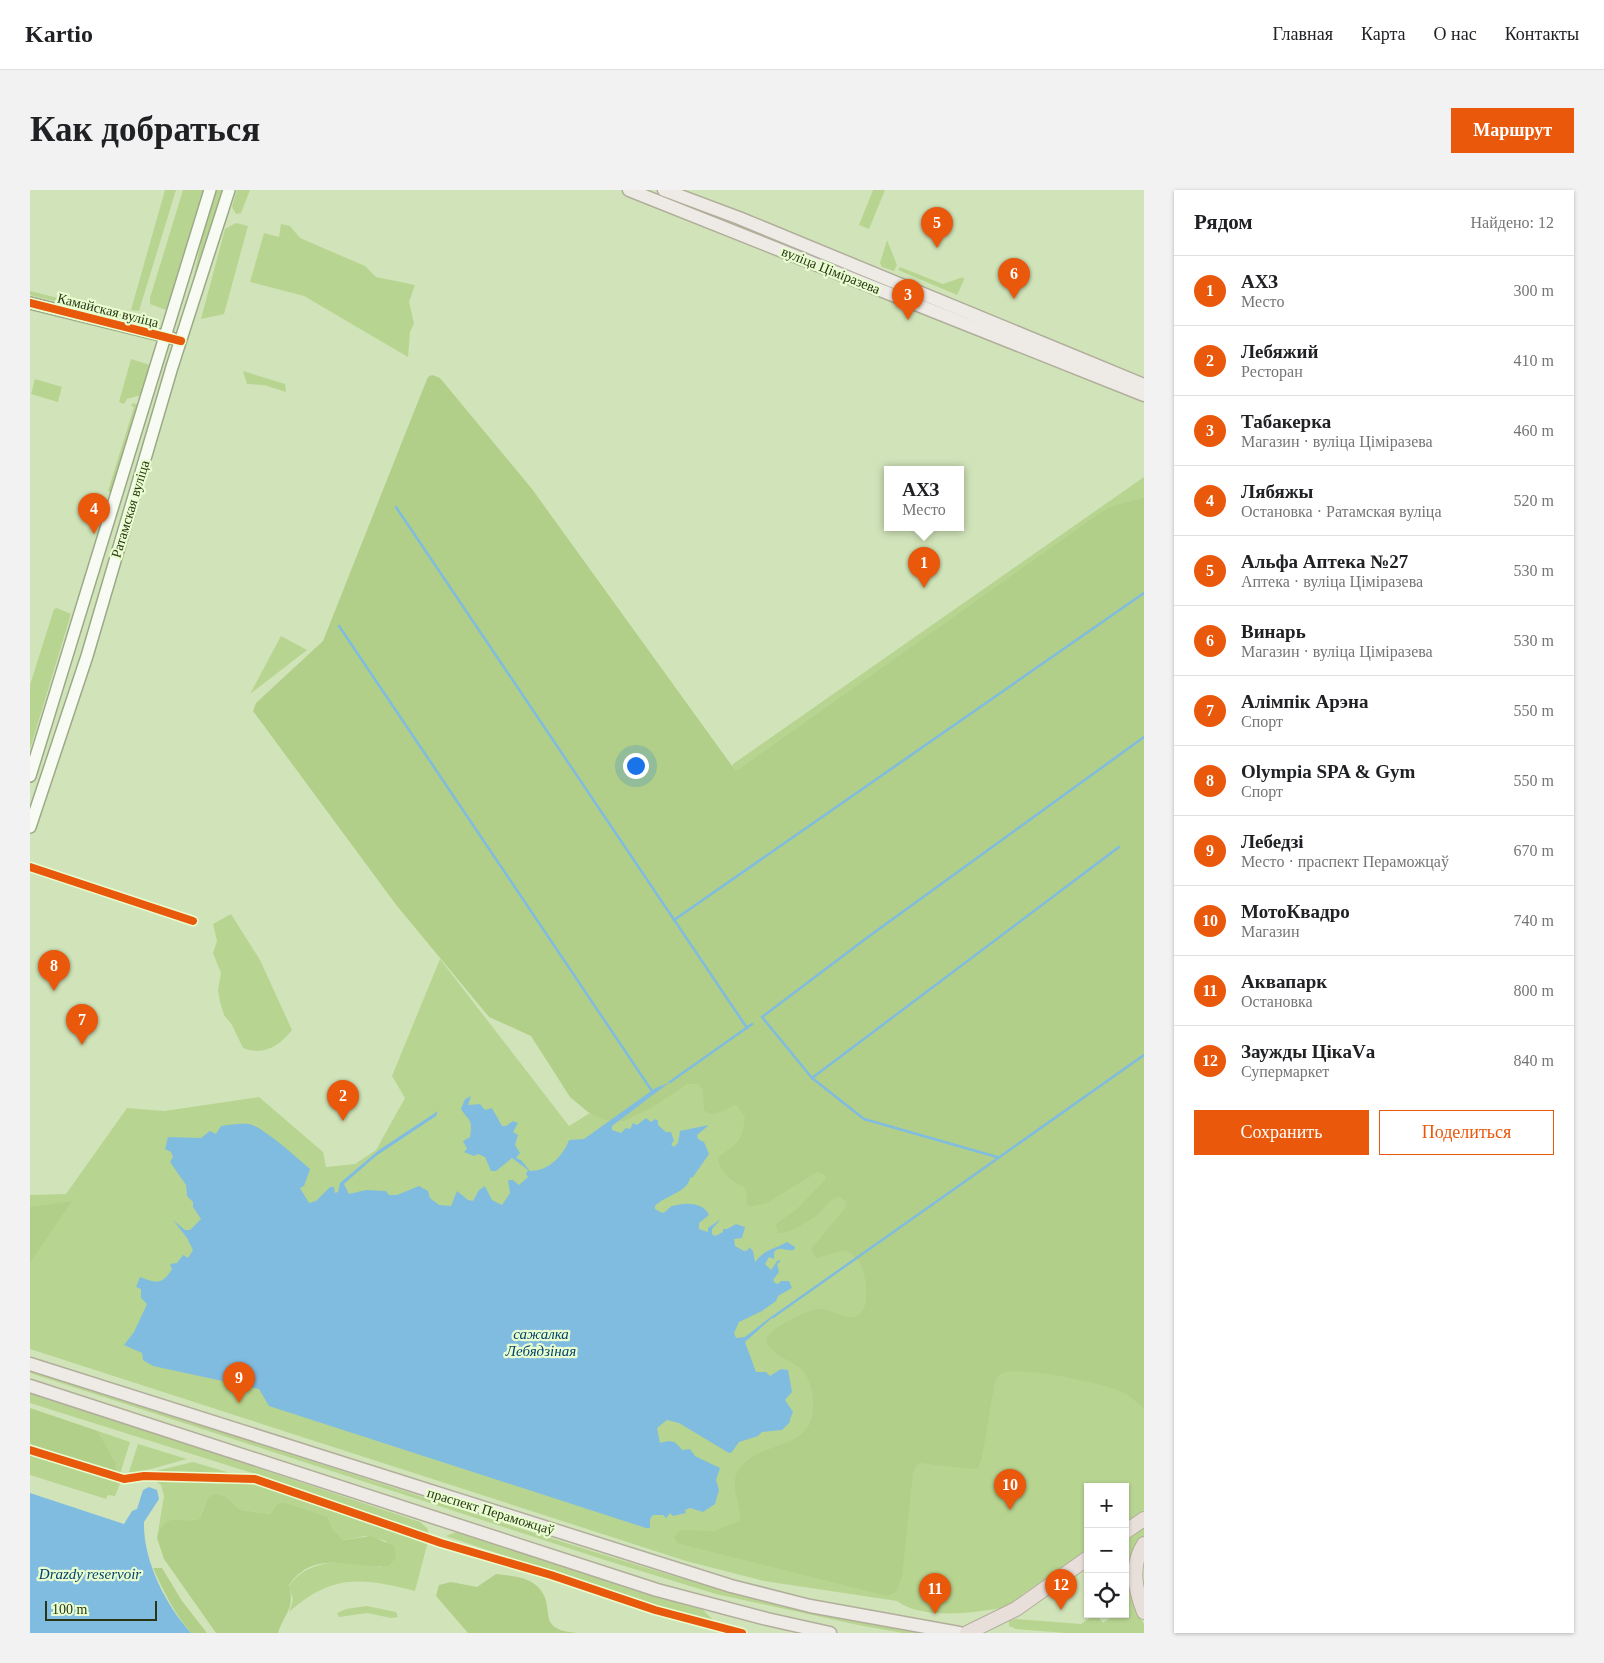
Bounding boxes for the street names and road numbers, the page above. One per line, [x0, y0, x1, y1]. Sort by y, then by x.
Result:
street label: вуліца Ціміразева [779, 244, 883, 297]
street label: Камайская вуліца [56, 291, 161, 331]
street label: Ратамская вуліца [109, 458, 153, 560]
street label: праспект Пераможцаў [425, 1485, 556, 1538]

